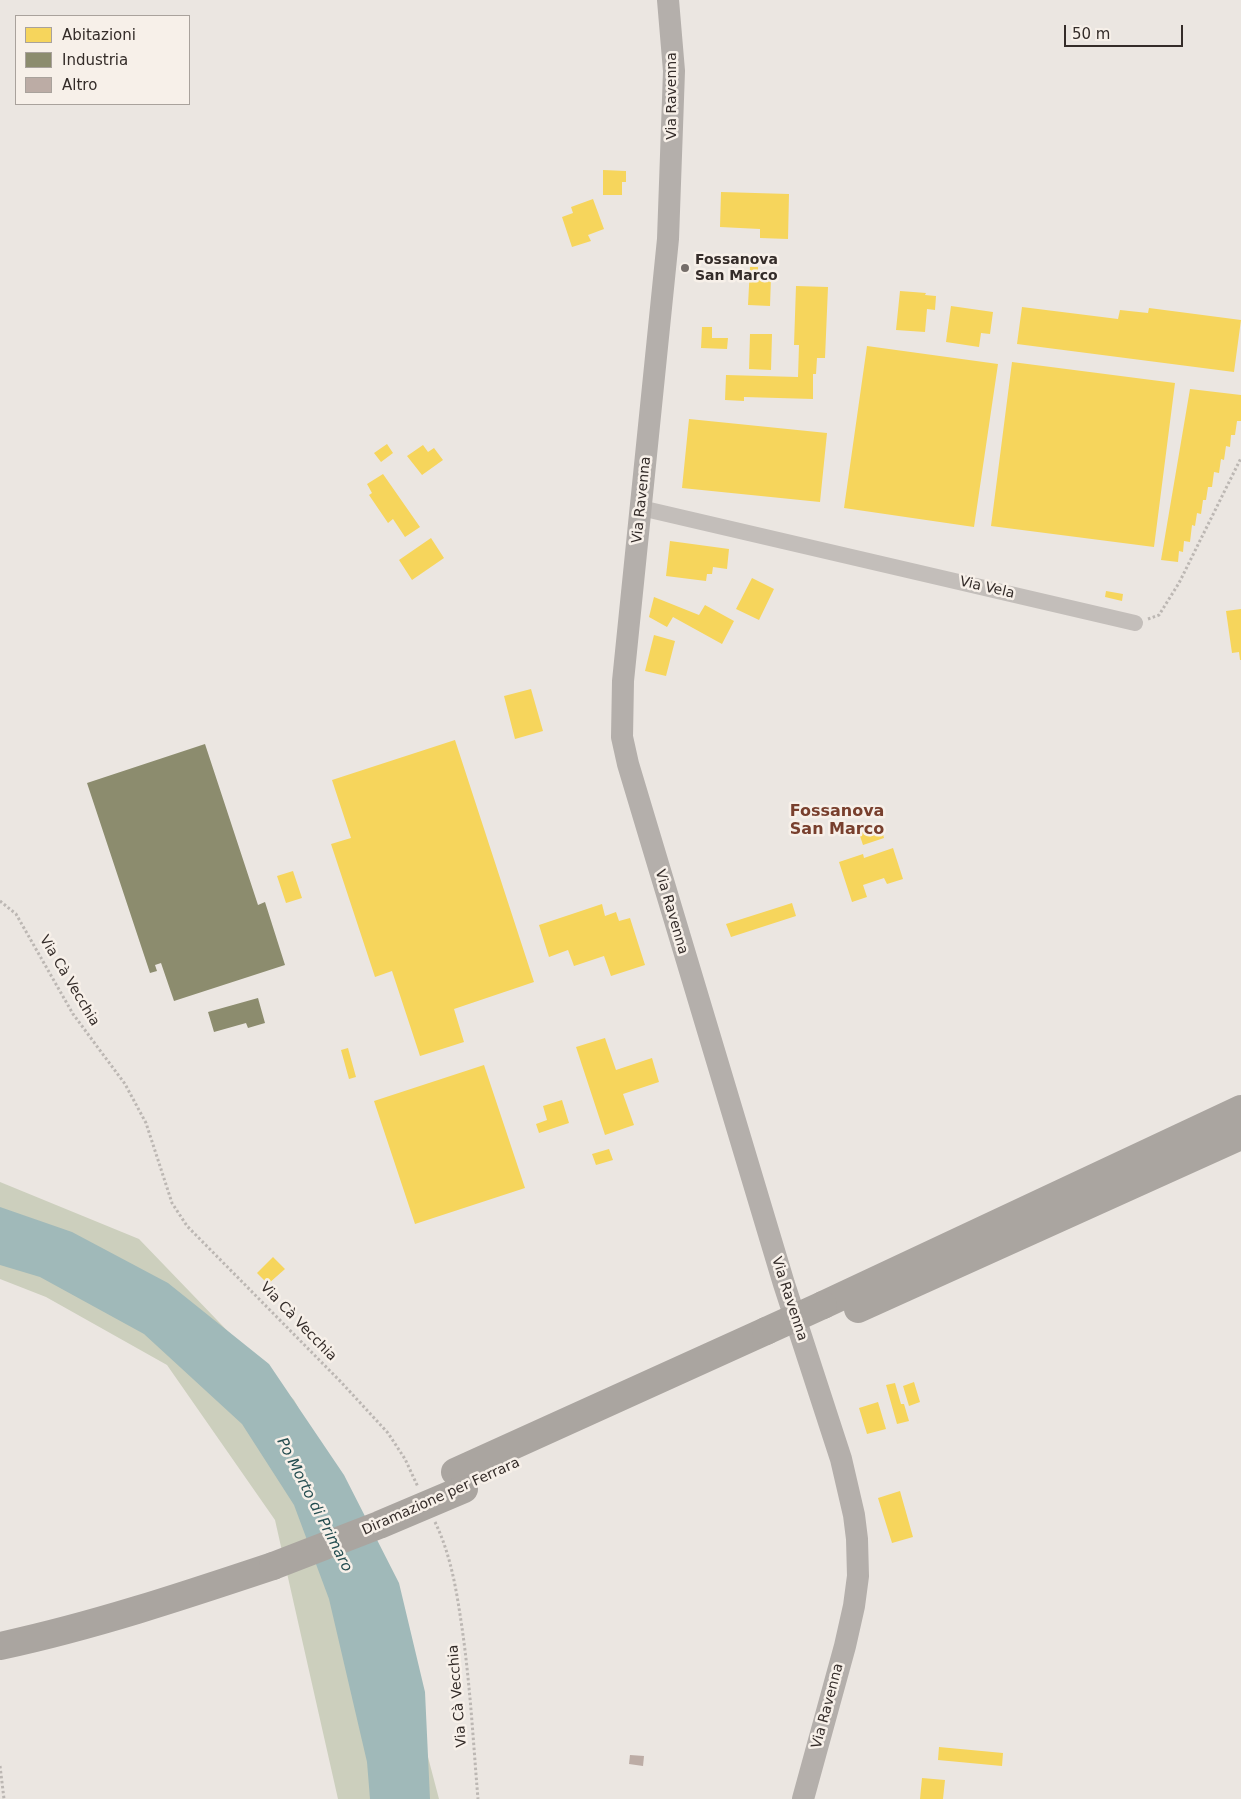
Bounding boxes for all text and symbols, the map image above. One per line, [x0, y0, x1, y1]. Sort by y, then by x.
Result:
legend [15, 15, 190, 105]
scale bar [1066, 15, 1185, 47]
text: 50 m [1072, 25, 1110, 43]
text: Abitazioni [62, 26, 136, 44]
text: Industria [62, 51, 128, 69]
street label: Via Ravenna [664, 52, 680, 140]
text: Altro [62, 76, 97, 94]
place label: Fossanova San Marco [695, 252, 778, 284]
marker: Fossanova San Marco [679, 262, 691, 274]
street label: Via Ravenna [629, 456, 655, 544]
street label: Via Vela [958, 574, 1016, 602]
district label: Fossanova San Marco [790, 802, 884, 840]
street label: Via Ravenna [651, 868, 691, 956]
street label: Via Cà Vecchia [35, 933, 103, 1029]
street label: Via Ravenna [768, 1255, 810, 1343]
street label: Via Cà Vecchia [256, 1279, 340, 1365]
water label: Po Morto di Primaro [272, 1435, 356, 1575]
street label: Diramazione per Ferrara [360, 1455, 522, 1539]
street label: Via Cà Vecchia [445, 1644, 471, 1748]
street label: Via Ravenna [809, 1662, 847, 1750]

